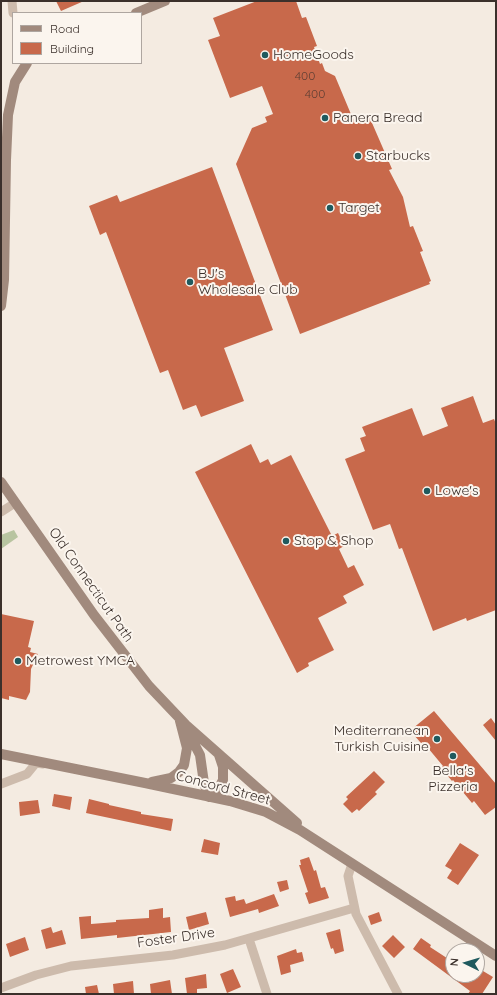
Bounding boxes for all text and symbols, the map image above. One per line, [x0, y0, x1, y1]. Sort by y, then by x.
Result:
legend [12, 12, 142, 64]
text: Road [50, 21, 80, 36]
text: Building [50, 41, 94, 56]
place label: HomeGoods [273, 47, 354, 63]
marker: HomeGoods [260, 50, 270, 60]
house number: 400 [295, 69, 315, 83]
house number: 400 [305, 87, 325, 101]
place label: Panera Bread [333, 110, 422, 126]
marker: Panera Bread [320, 113, 330, 123]
place label: Starbucks [366, 148, 430, 164]
marker: Starbucks [353, 151, 363, 161]
place label: Target [338, 200, 380, 216]
marker: Target [325, 203, 335, 213]
place label: BJ's Wholesale Club [198, 266, 298, 298]
marker: BJ's Wholesale Club [185, 277, 195, 287]
place label: Lowe's [435, 483, 479, 499]
marker: Lowe's [422, 486, 432, 496]
street label: Old Connecticut Path [45, 524, 137, 646]
place label: Stop & Shop [294, 533, 373, 549]
marker: Stop & Shop [281, 536, 291, 546]
place label: Metrowest YMCA [26, 653, 135, 669]
marker: Metrowest YMCA [13, 656, 23, 666]
place label: Mediterranean Turkish Cuisine [334, 723, 429, 756]
marker: Mediterranean Turkish Cuisine [432, 734, 442, 744]
marker: Bella's Pizzeria [448, 751, 458, 761]
place label: Bella's Pizzeria [428, 763, 478, 796]
street label: Concord Street [174, 767, 272, 809]
street label: Foster Drive [136, 924, 216, 952]
north arrow [445, 943, 485, 983]
text: N [447, 957, 461, 967]

